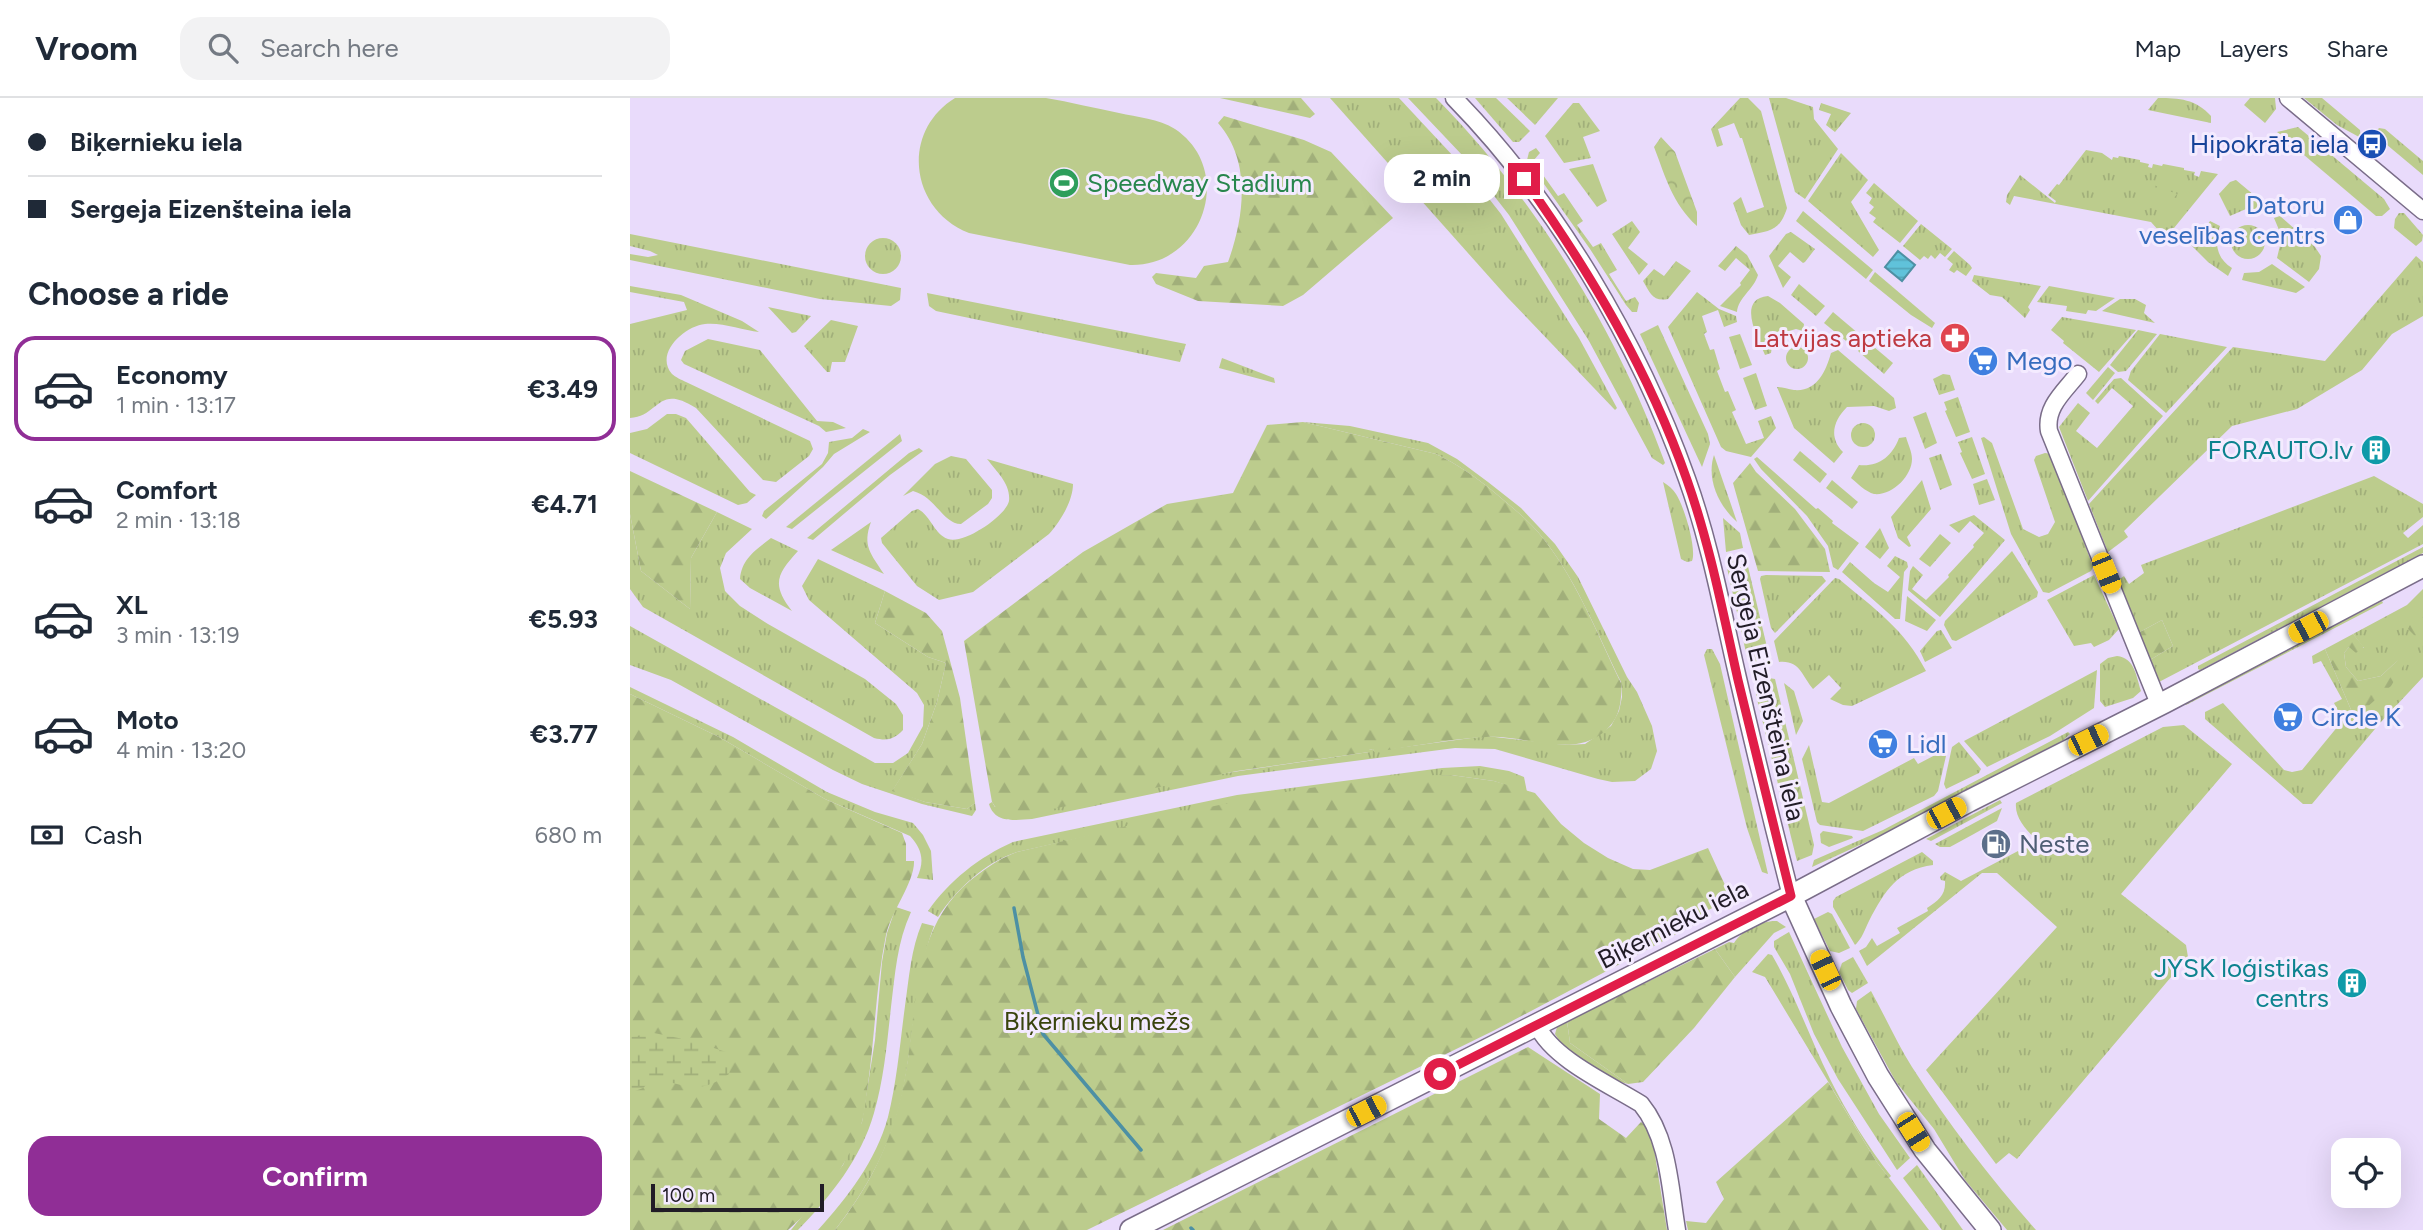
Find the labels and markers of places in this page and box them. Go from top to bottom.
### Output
bus stop icon: Hipokrāta iela [2355,127,2389,161]
place label: Hipokrāta iela [2190,128,2349,160]
sports icon: Speedway Stadium [1047,166,1081,200]
place label: Speedway Stadium [1087,167,1312,199]
place label: Datoru veselības centrs [2139,189,2325,251]
shop icon: Datoru veselības centrs [2331,203,2365,237]
pharmacy icon: Latvijas aptieka [1938,321,1972,355]
place label: Latvijas aptieka [1753,322,1932,354]
supermarket icon: Mego [1966,344,2000,378]
place label: Mego [2006,345,2073,377]
building icon: FORAUTO.lv [2359,433,2393,467]
place label: FORAUTO.lv [2207,434,2353,466]
supermarket icon: Circle K [2271,700,2305,734]
place label: Circle K [2311,701,2401,733]
supermarket icon: Lidl [1866,727,1900,761]
place label: Lidl [1906,728,1947,760]
fuel station icon: Neste [1979,827,2013,861]
place label: Neste [2019,828,2089,860]
place label: JYSK loģistikas centrs [2154,952,2329,1014]
building icon: JYSK loģistikas centrs [2335,966,2369,1000]

